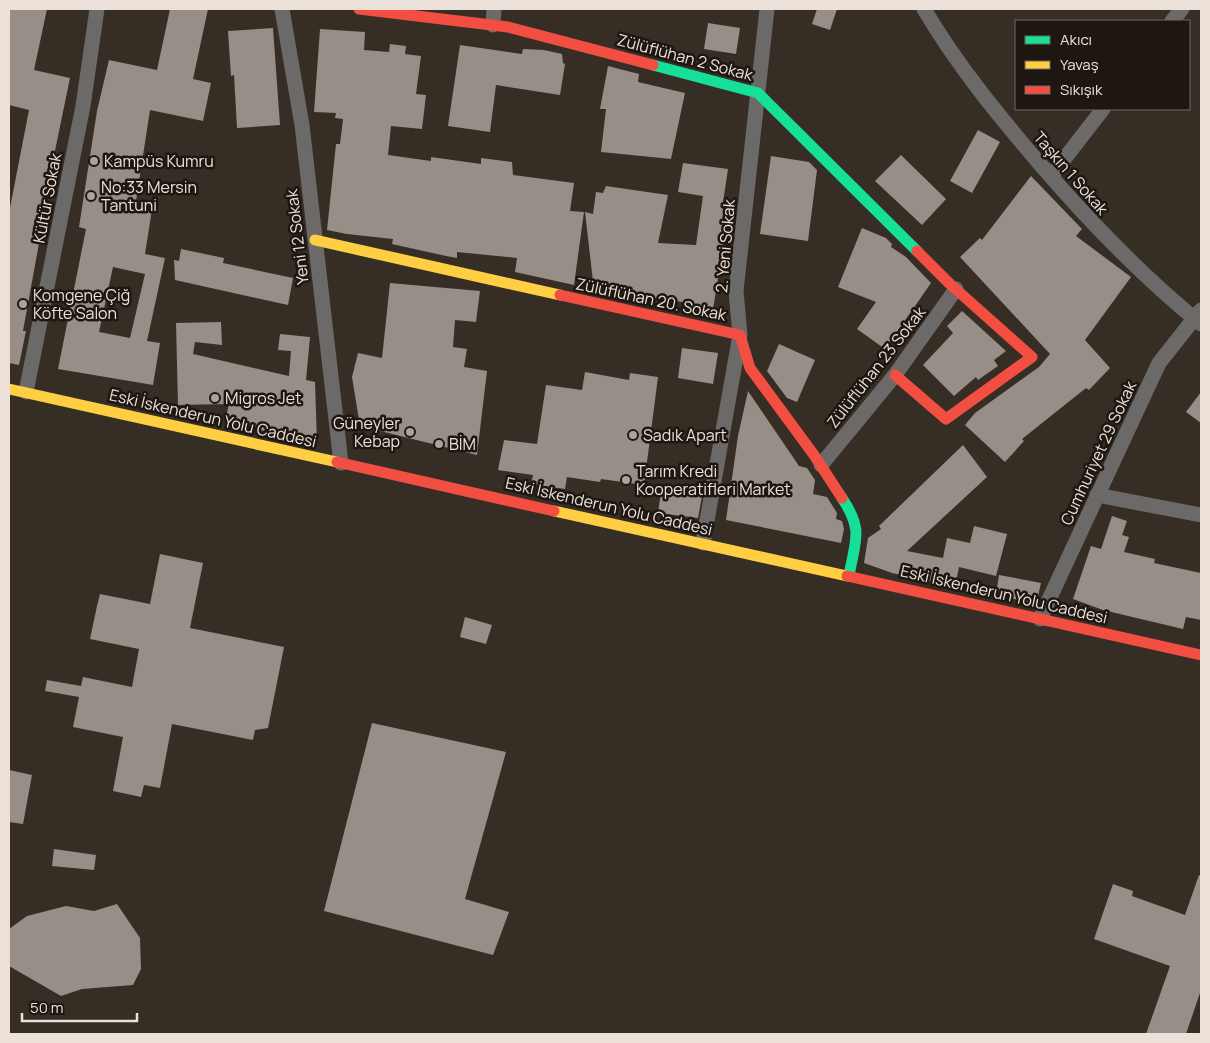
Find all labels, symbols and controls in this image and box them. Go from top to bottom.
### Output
legend [1015,20,1190,110]
street label: Zülüflühan 2 Sokak [615,28,756,86]
text: Akıcı [1060,29,1092,50]
text: Yavaş [1060,54,1099,75]
text: Sıkışık [1060,79,1103,100]
street label: Taşkın 1 Sokak [1029,127,1114,220]
street label: Kültür Sokak [28,150,67,245]
place label: Kampüs Kumru [104,150,214,172]
marker: Kampüs Kumru [88,155,100,167]
place label: No:33 Mersin Tantuni [101,176,197,216]
street label: Yeni 12 Sokak [280,187,314,286]
marker: No:33 Mersin Tantuni [85,190,97,202]
street label: 2. Yeni Sokak [710,197,740,294]
street label: Zülüflühan 20. Sokak [574,272,729,326]
place label: Komgene Çiğ Köfte Salon [33,284,130,324]
marker: Komgene Çiğ Köfte Salon [17,298,29,310]
street label: Zülüflühan 23 Sokak [822,301,931,432]
street label: Cumhuriyet 29 Sokak [1055,376,1141,529]
street label: Eski İskenderun Yolu Caddesi [107,383,319,453]
place label: Migros Jet [225,387,301,409]
marker: Migros Jet [209,392,221,404]
place label: Güneyler Kebap [333,412,400,452]
place label: Sadık Apart [643,424,727,446]
marker: Güneyler Kebap [404,426,416,438]
marker: Sadık Apart [627,429,639,441]
place label: BİM [449,433,476,455]
marker: BİM [433,438,445,450]
place label: Tarım Kredi Kooperatifleri Market [636,460,791,500]
street label: Eski İskenderun Yolu Caddesi [503,471,715,541]
marker: Tarım Kredi Kooperatifleri Market [620,474,632,486]
street label: Eski İskenderun Yolu Caddesi [898,559,1110,629]
scale bar [22,990,138,1022]
text: 50 m [30,997,64,1018]

